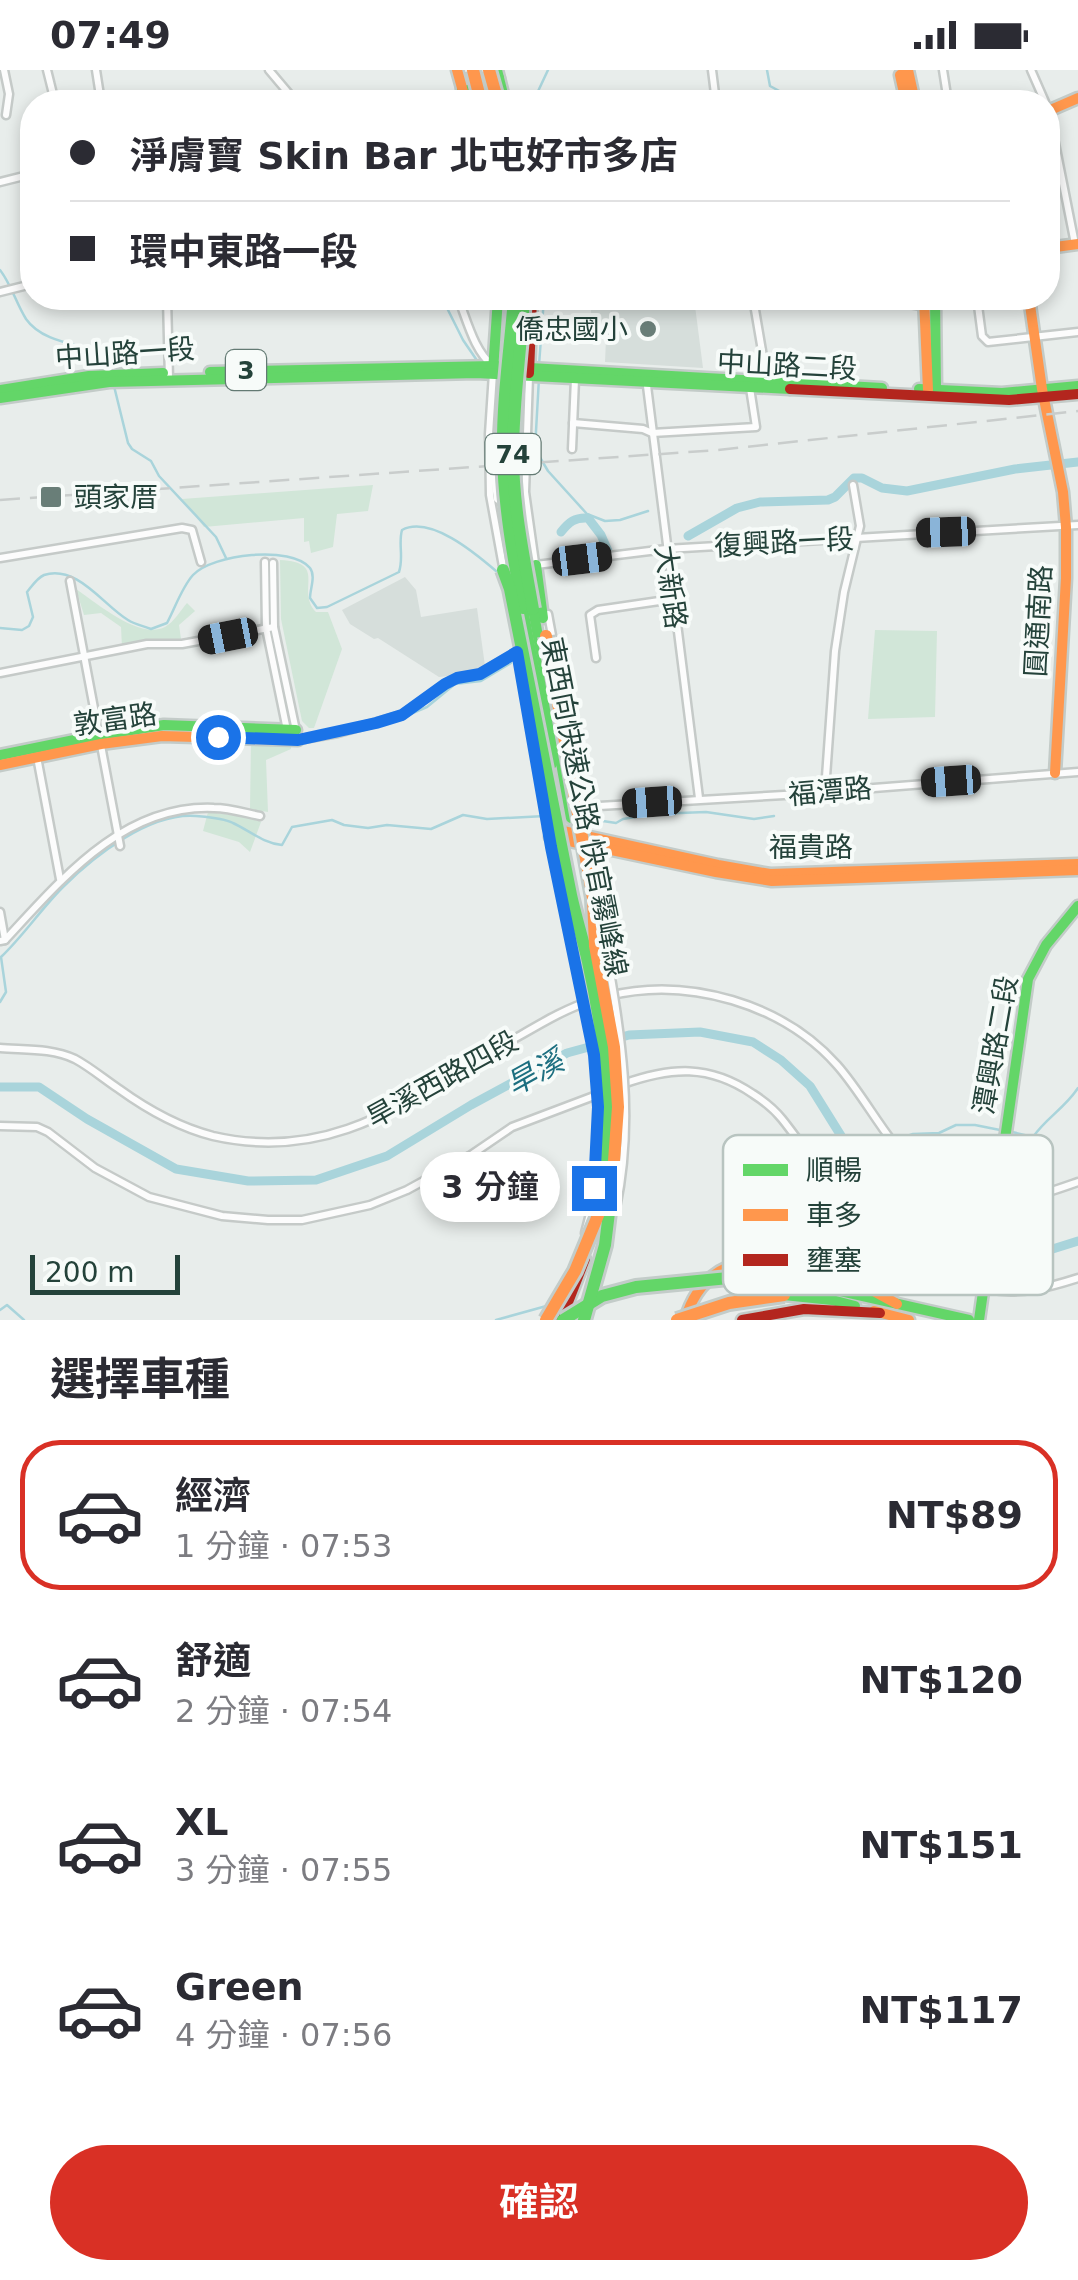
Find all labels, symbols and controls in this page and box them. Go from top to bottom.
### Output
text: 07:49 [50,13,171,57]
text: 淨膚寶 Skin Bar 北屯好市多店 [130,134,678,178]
text: 環中東路一段 [130,230,358,274]
place label: 僑忠國小 [516,313,628,346]
marker: 僑忠國小 [637,318,659,340]
street label: 中山路一段 [54,332,196,375]
street label: 中山路二段 [716,345,858,386]
road number: 3 [226,350,266,390]
road number: 74 [486,434,540,474]
place label: 頭家厝 [74,481,158,514]
marker: 頭家厝 [38,484,64,510]
car [915,516,977,548]
street label: 復興路一段 [713,522,855,563]
car [550,540,614,578]
street label: 大新路 [648,543,693,631]
street label: 圓通南路 [1019,564,1058,678]
car [196,616,260,656]
street label: 東西向快速公路 快官霧峰線 [535,635,634,980]
street label: 敦富路 [71,697,159,742]
route start [196,715,241,760]
car [920,764,982,798]
street label: 福潭路 [787,771,873,812]
car [621,785,683,819]
street label: 福貴路 [769,831,853,864]
street label: 潭興路二段 [967,973,1024,1117]
street label: 旱溪西路四段 [361,1024,524,1135]
water label: 旱溪 [500,1041,573,1102]
legend [723,1135,1053,1295]
callout: 3 分鐘 [419,1153,559,1223]
text: 順暢 [806,1154,862,1187]
route end [572,1166,617,1211]
text: 3 分鐘 [441,1168,539,1206]
text: 車多 [806,1199,862,1232]
text: 壅塞 [806,1244,862,1277]
scale bar [30,1250,180,1294]
text: 200 m [45,1256,135,1289]
text: 選擇車種 [50,1353,230,1406]
icon: car [55,1470,145,1560]
text: 經濟 [175,1474,251,1518]
text: NT$89 [886,1493,1023,1537]
text: 1 分鐘 · 07:53 [175,1527,392,1565]
icon: car [55,1635,145,1725]
text: 舒適 [175,1639,251,1683]
text: NT$120 [860,1658,1023,1702]
text: 2 分鐘 · 07:54 [175,1692,392,1730]
icon: car [55,1800,145,1890]
text: XL [175,1800,229,1844]
text: NT$151 [860,1823,1023,1867]
text: 3 分鐘 · 07:55 [175,1851,392,1889]
icon: car [55,1965,145,2055]
text: Green [175,1965,304,2009]
text: NT$117 [860,1988,1023,2032]
text: 4 分鐘 · 07:56 [175,2016,392,2054]
button: 確認 [50,2145,1028,2260]

